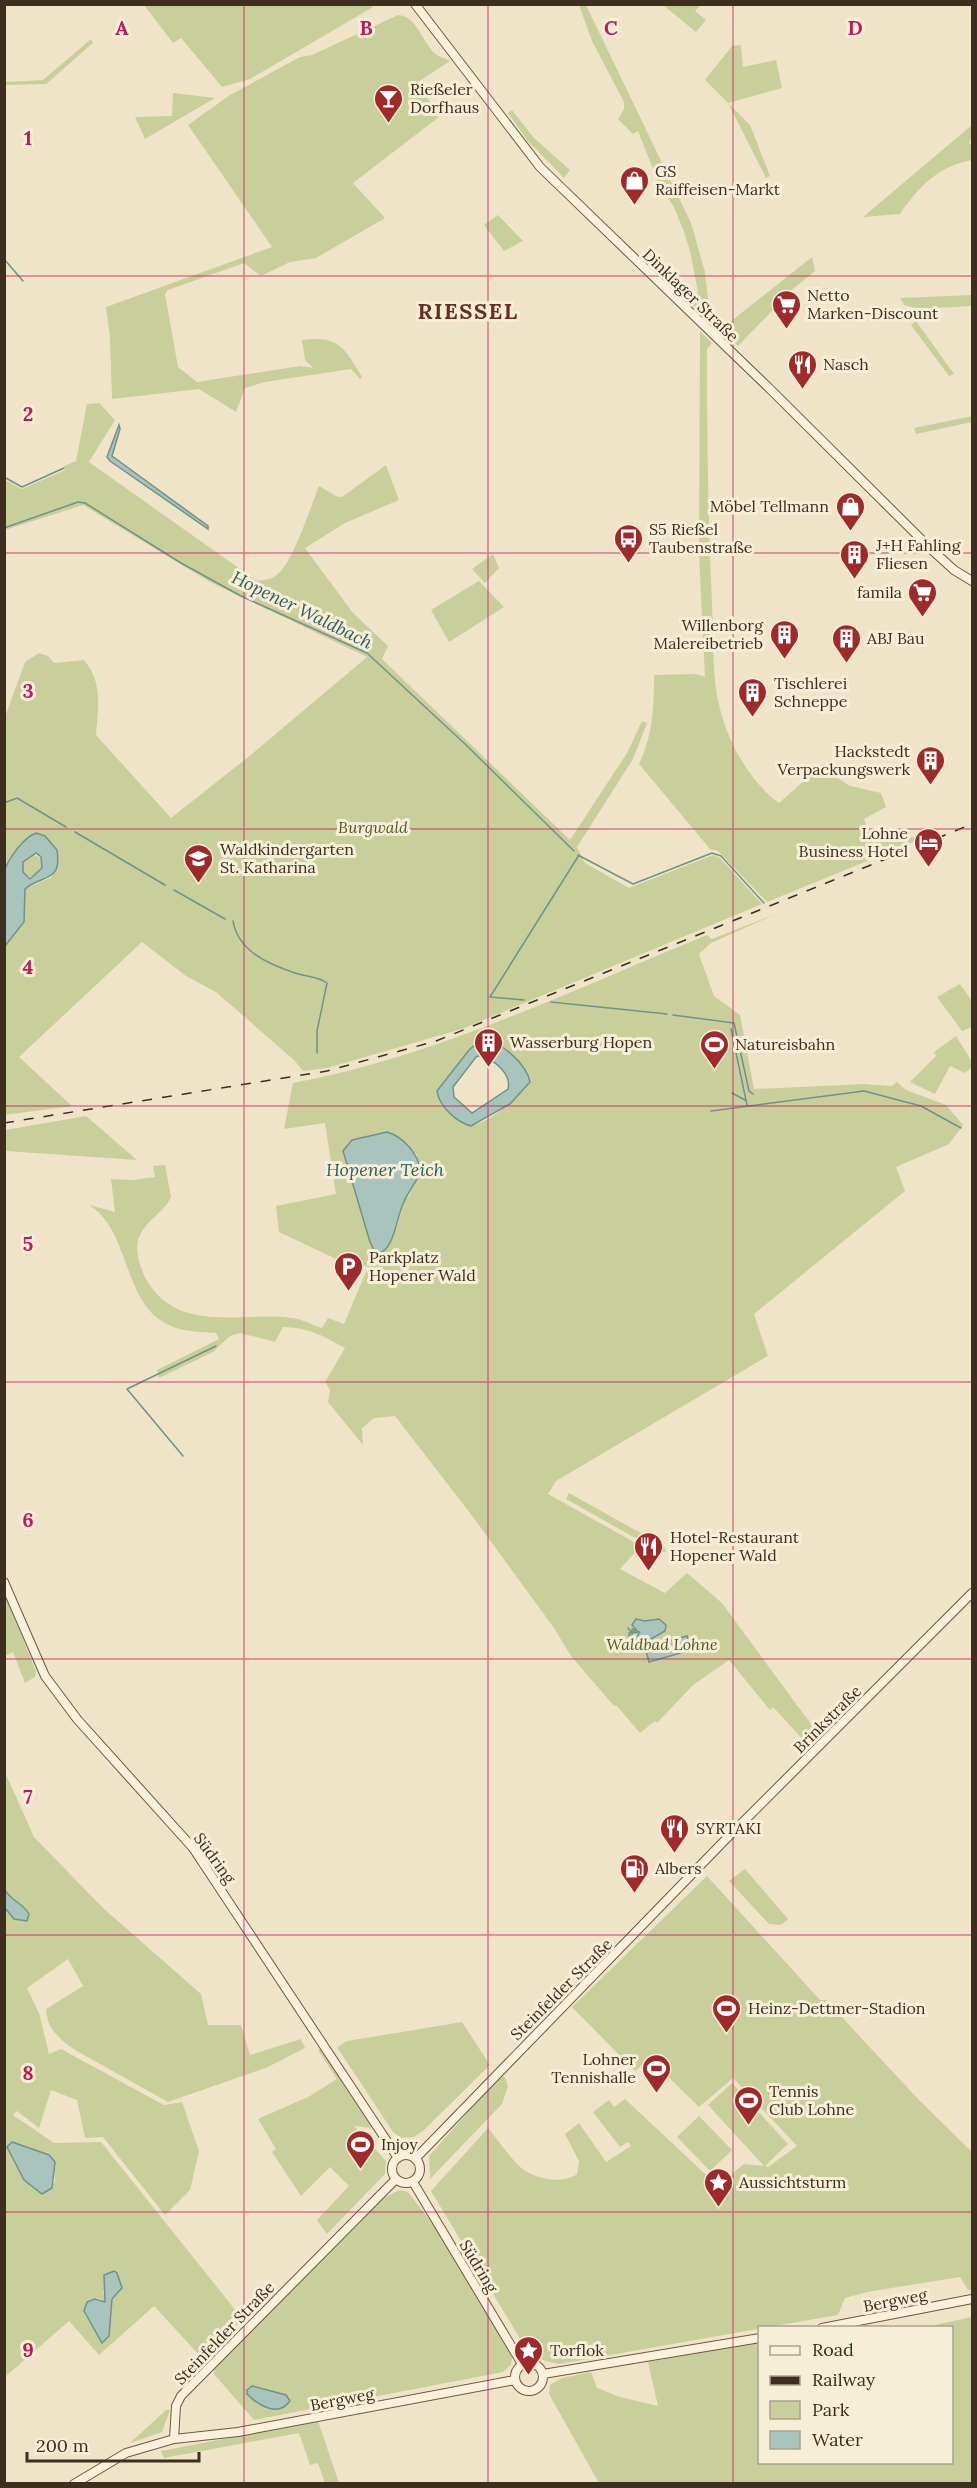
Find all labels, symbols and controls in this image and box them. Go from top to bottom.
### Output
text: A [115,15,129,40]
text: B [359,15,373,40]
text: C [604,15,618,40]
text: D [847,15,863,40]
place label: Rießeler Dorfhaus [410,79,479,117]
bar icon: Rießeler Dorfhaus [373,82,405,124]
text: 1 [24,125,32,150]
place label: GS Raiffeisen-Markt [655,161,781,199]
shop icon: GS Raiffeisen-Markt [618,164,650,206]
street label: Dinklager Straße [639,244,743,346]
place label: Netto Marken-Discount [807,285,939,323]
supermarket icon: Netto Marken-Discount [770,288,802,330]
district label: RIESSEL [417,297,519,325]
restaurant icon: Nasch [786,348,818,390]
place label: Nasch [823,354,869,374]
text: 2 [23,401,33,426]
shop icon: Möbel Tellmann [834,490,866,532]
place label: Möbel Tellmann [710,496,829,516]
place label: S5 Rießel Taubenstraße [649,519,753,557]
bus stop icon: S5 Rießel Taubenstraße [612,522,644,564]
place label: J+H Fahling Fliesen [875,535,962,573]
building icon: J+H Fahling Fliesen [839,538,871,580]
water label: Hopener Waldbach [228,565,377,654]
supermarket icon: famila [907,576,939,618]
place label: famila [857,582,902,602]
place label: Willenborg Malereibetrieb [654,615,764,653]
building icon: Willenborg Malereibetrieb [768,618,800,660]
building icon: ABJ Bau [830,622,862,664]
place label: ABJ Bau [866,628,925,648]
place label: Tischlerei Schneppe [774,673,848,711]
building icon: Tischlerei Schneppe [737,676,769,718]
text: 3 [22,678,34,703]
place label: Hackstedt Verpackungswerk [776,741,911,779]
building icon: Hackstedt Verpackungswerk [915,744,947,786]
park label: Burgwald [338,817,408,837]
place label: Lohne Business Hotel [799,823,908,861]
hotel icon: Lohne Business Hotel [913,826,945,868]
place label: Waldkindergarten St. Katharina [220,839,354,877]
school or university icon: Waldkindergarten St. Katharina [183,842,215,884]
text: 4 [23,954,34,979]
building icon: Wasserburg Hopen [473,1026,505,1068]
sports icon: Natureisbahn [698,1028,730,1070]
place label: Wasserburg Hopen [510,1032,652,1052]
place label: Natureisbahn [735,1034,836,1054]
water label: Hopener Teich [326,1158,445,1181]
text: 5 [23,1231,34,1256]
place label: Parkplatz Hopener Wald [369,1247,476,1285]
parking icon: Parkplatz Hopener Wald [332,1250,364,1292]
text: 6 [22,1507,34,1532]
place label: Hotel-Restaurant Hopener Wald [670,1527,800,1565]
restaurant icon: Hotel-Restaurant Hopener Wald [633,1530,665,1572]
park label: Waldbad Lohne [606,1634,718,1654]
street label: Brinkstraße [789,1681,865,1757]
text: 7 [23,1784,33,1809]
restaurant icon: SYRTAKI [659,1812,691,1854]
place label: SYRTAKI [696,1818,761,1838]
street label: Südring [190,1829,241,1888]
fuel station icon: Albers [618,1852,650,1894]
place label: Albers [654,1858,702,1878]
street label: Steinfelder Straße [506,1934,616,2044]
sports icon: Heinz-Dettmer-Stadion [711,1992,743,2034]
place label: Heinz-Dettmer-Stadion [748,1998,926,2018]
place label: Lohner Tennishalle [551,2049,636,2087]
sports icon: Lohner Tennishalle [641,2052,673,2094]
text: 8 [22,2060,34,2085]
place label: Tennis Club Lohne [769,2081,855,2119]
sports icon: Tennis Club Lohne [732,2084,764,2126]
sports icon: Injoy [344,2128,376,2170]
place label: Injoy [381,2134,418,2154]
place icon: Aussichtsturm [702,2166,734,2208]
place label: Aussichtsturm [738,2172,846,2192]
street label: Südring [455,2236,503,2297]
street label: Steinfelder Straße [170,2277,279,2389]
street label: Bergweg [861,2284,930,2316]
legend [758,2326,953,2464]
place icon: Torflok [513,2334,545,2376]
text: 9 [22,2337,34,2362]
text: Road [812,2338,854,2361]
place label: Torflok [550,2340,604,2360]
text: Railway [812,2368,876,2391]
street label: Bergweg [308,2383,377,2415]
text: Park [812,2398,850,2421]
scale bar [27,2425,200,2463]
text: Water [812,2428,863,2451]
text: 200 m [36,2434,89,2457]

